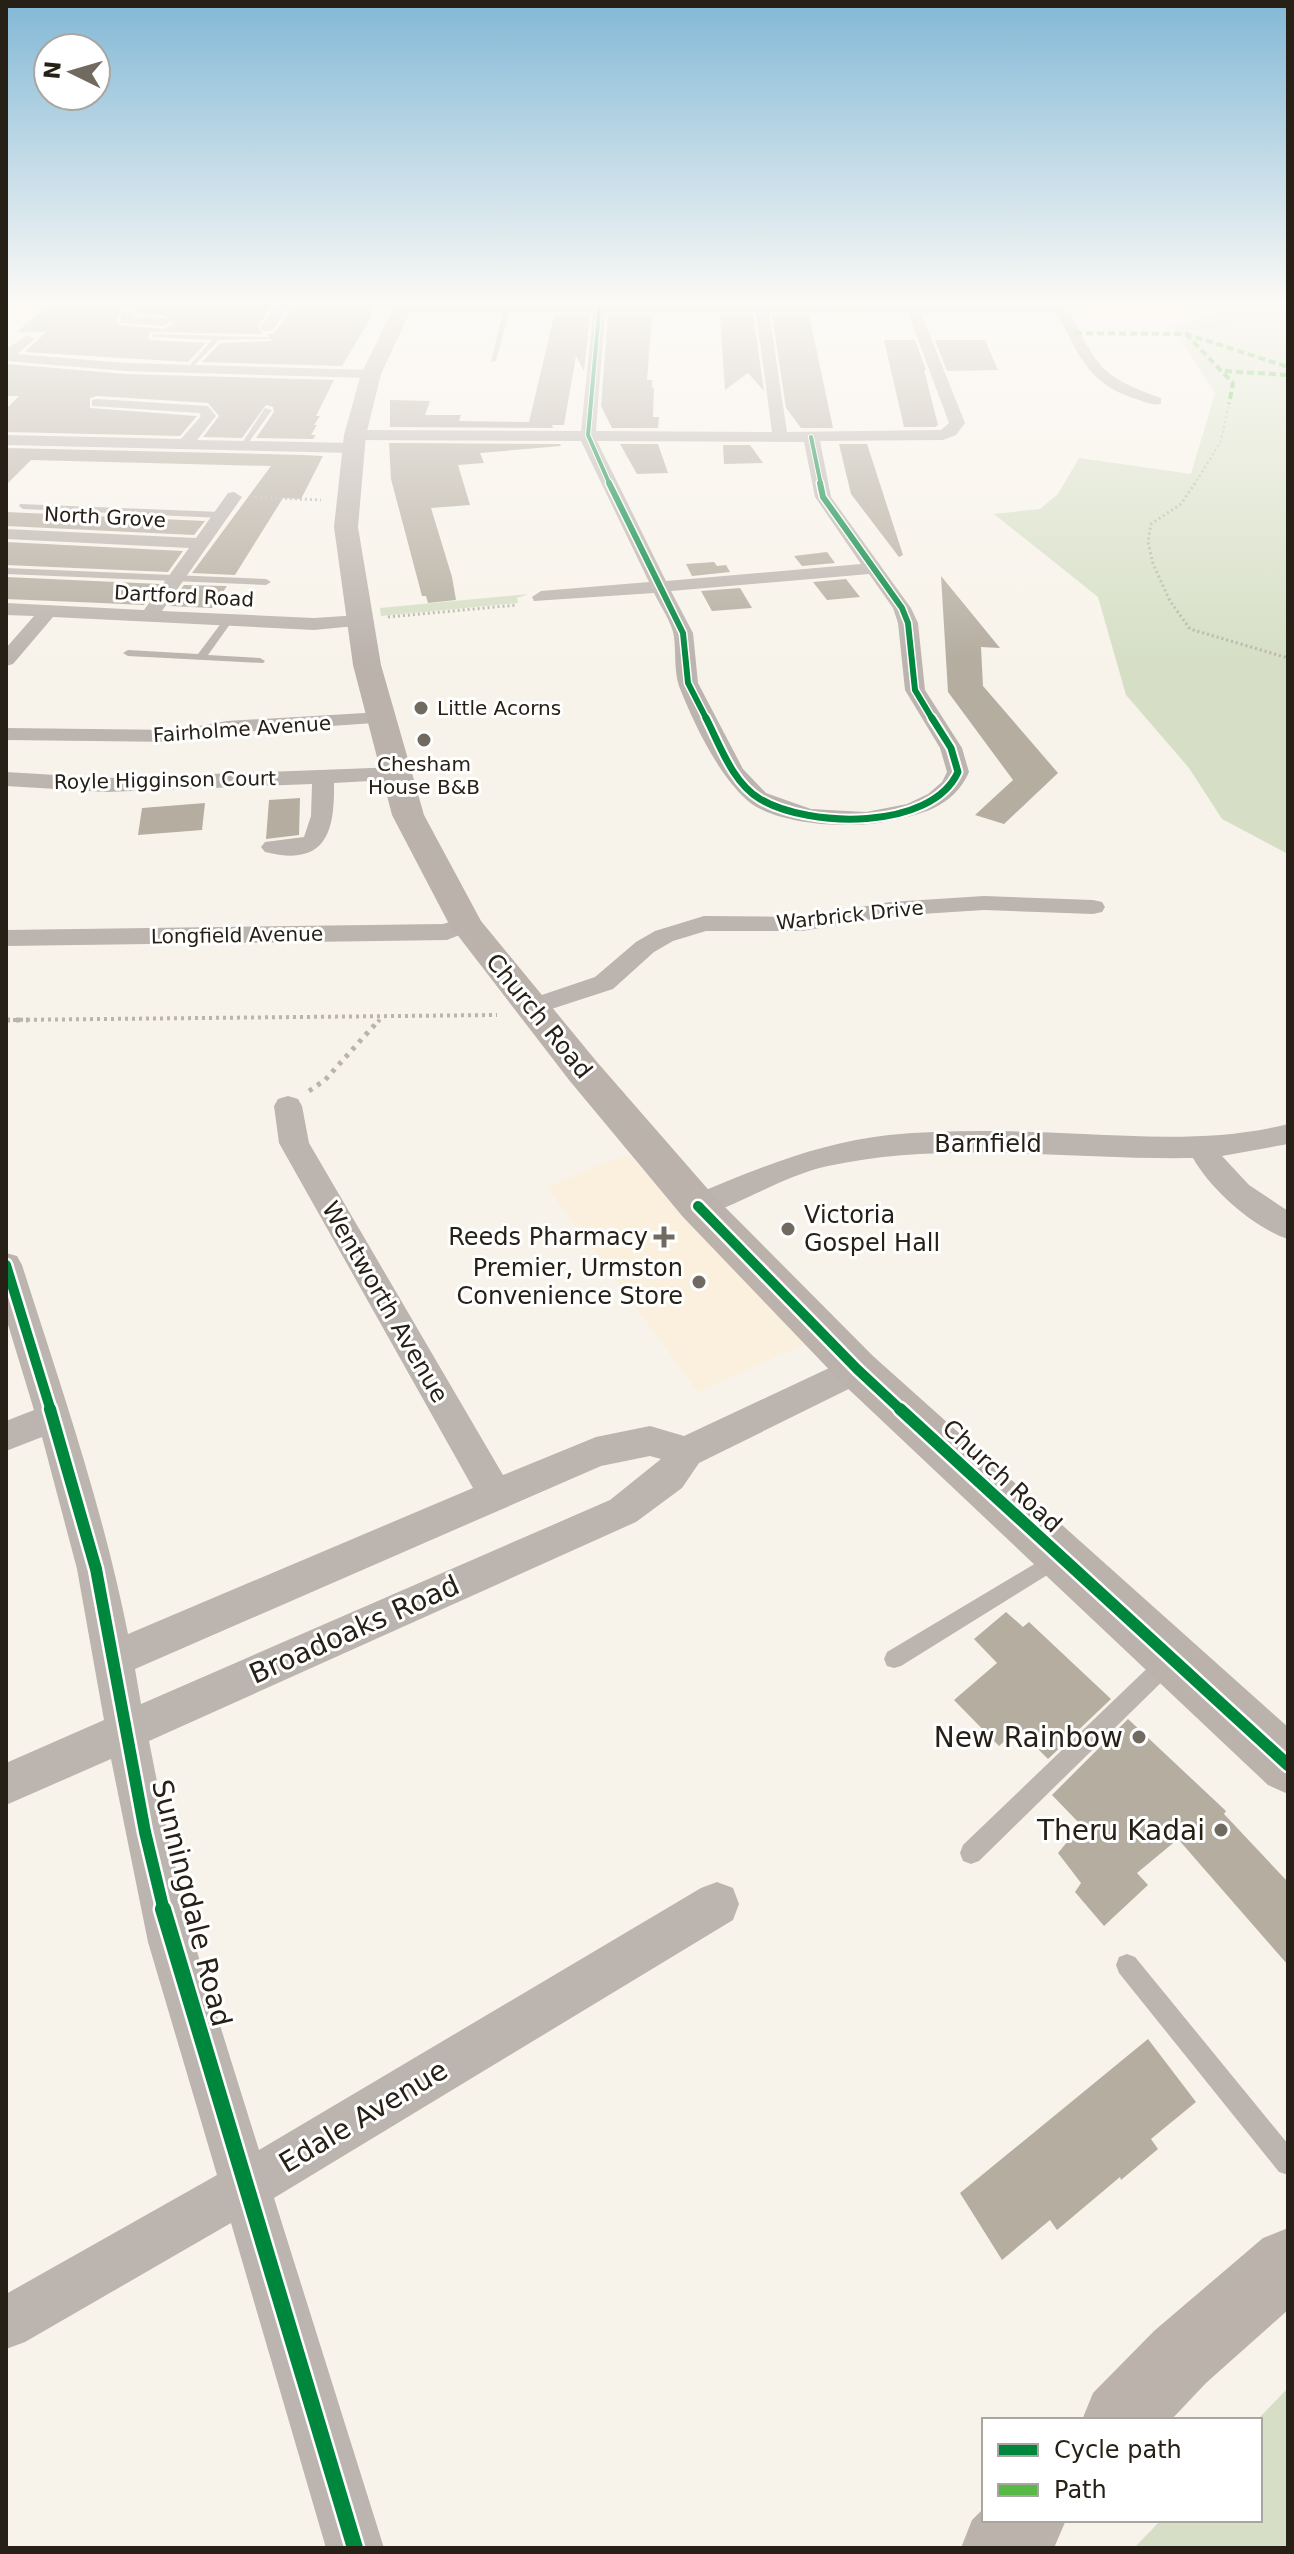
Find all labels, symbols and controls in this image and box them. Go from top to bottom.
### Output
north arrow [32,32,112,112]
text: N [39,60,66,81]
street label: North Grove [43,502,167,532]
street label: Dartford Road [113,580,255,612]
place label: Little Acorns [437,696,561,720]
marker: Little Acorns [412,699,430,717]
street label: Fairholme Avenue [152,711,332,747]
marker: Chesham House B&B [415,731,433,749]
place label: Chesham House B&B [368,752,480,799]
street label: Royle Higginson Court [54,766,276,794]
street label: Warbrick Drive [775,895,925,935]
street label: Longfield Avenue [151,921,323,949]
street label: Church Road [480,948,598,1084]
street label: Barnfield [934,1130,1042,1158]
street label: Wentworth Avenue [316,1197,454,1407]
place label: Victoria Gospel Hall [804,1201,940,1257]
marker: Victoria Gospel Hall [779,1220,797,1238]
place label: Reeds Pharmacy [448,1223,648,1251]
marker: Reeds Pharmacy [655,1228,673,1246]
place label: Premier, Urmston Convenience Store [457,1254,683,1310]
marker: Premier, Urmston Convenience Store [690,1273,708,1291]
street label: Church Road [937,1414,1067,1538]
street label: Broadoaks Road [244,1568,464,1691]
place label: New Rainbow [934,1721,1123,1754]
marker: New Rainbow [1130,1728,1148,1746]
street label: Sunningdale Road [145,1776,238,2030]
place label: Theru Kadai [1036,1814,1205,1847]
marker: Theru Kadai [1212,1821,1230,1839]
street label: Edale Avenue [273,2053,453,2180]
legend [982,2418,1262,2522]
text: Cycle path [1054,2436,1182,2464]
text: Path [1054,2476,1107,2504]

